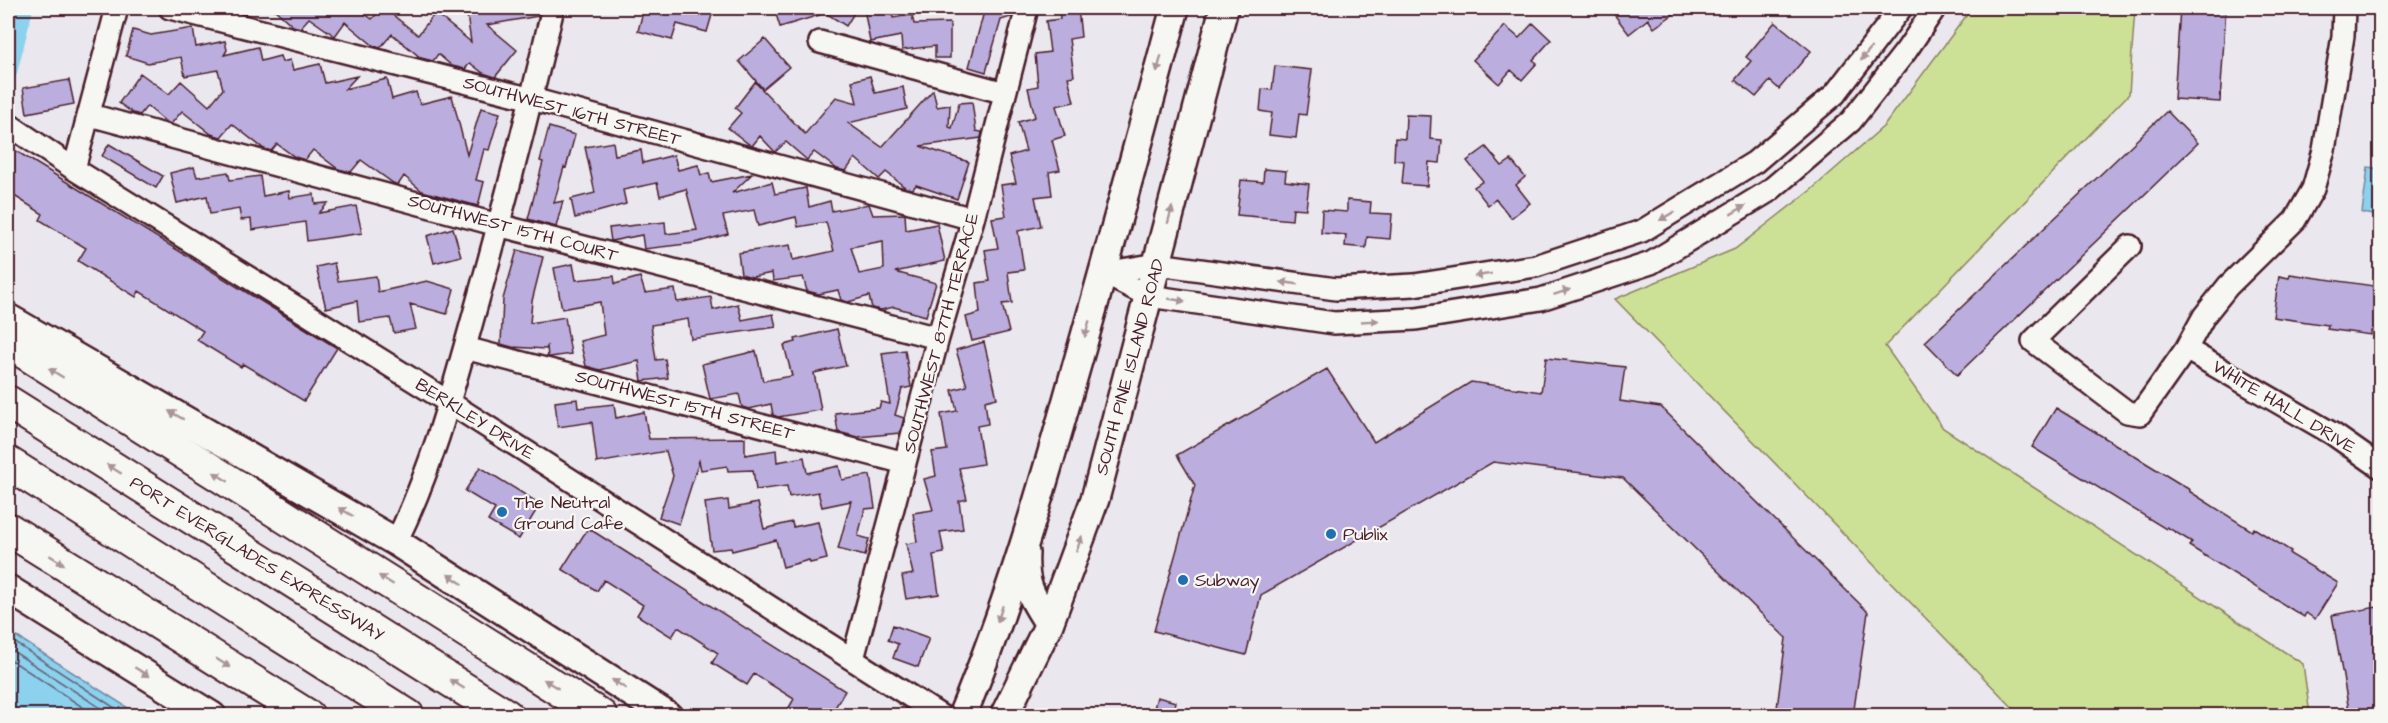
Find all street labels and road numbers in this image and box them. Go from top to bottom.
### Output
street label: SOUTHWEST 16TH STREET [460,70,684,152]
street label: SOUTHWEST 15TH COURT [405,188,622,268]
street label: SOUTHWEST 87TH TERRACE [897,210,985,456]
street label: SOUTH PINE ISLAND ROAD [1089,256,1171,478]
street label: WHITE HALL DRIVE [2208,354,2361,460]
street label: SOUTHWEST 15TH STREET [573,364,798,447]
street label: BERKLEY DRIVE [411,372,540,466]
street label: PORT EVERGLADES EXPRESSWAY [125,470,389,648]

